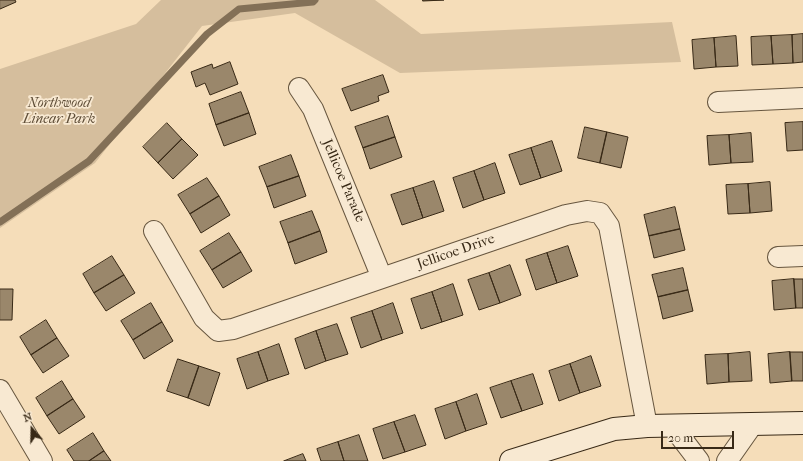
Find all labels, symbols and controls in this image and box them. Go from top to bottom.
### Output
park label: Northwood Linear Park [23,96,95,128]
street label: Jellicoe Parade [318,137,368,225]
street label: Jellicoe Drive [415,231,497,273]
north arrow [12,409,52,449]
text: N [22,410,34,425]
scale bar [663,423,736,449]
text: 20 m [668,431,693,445]

